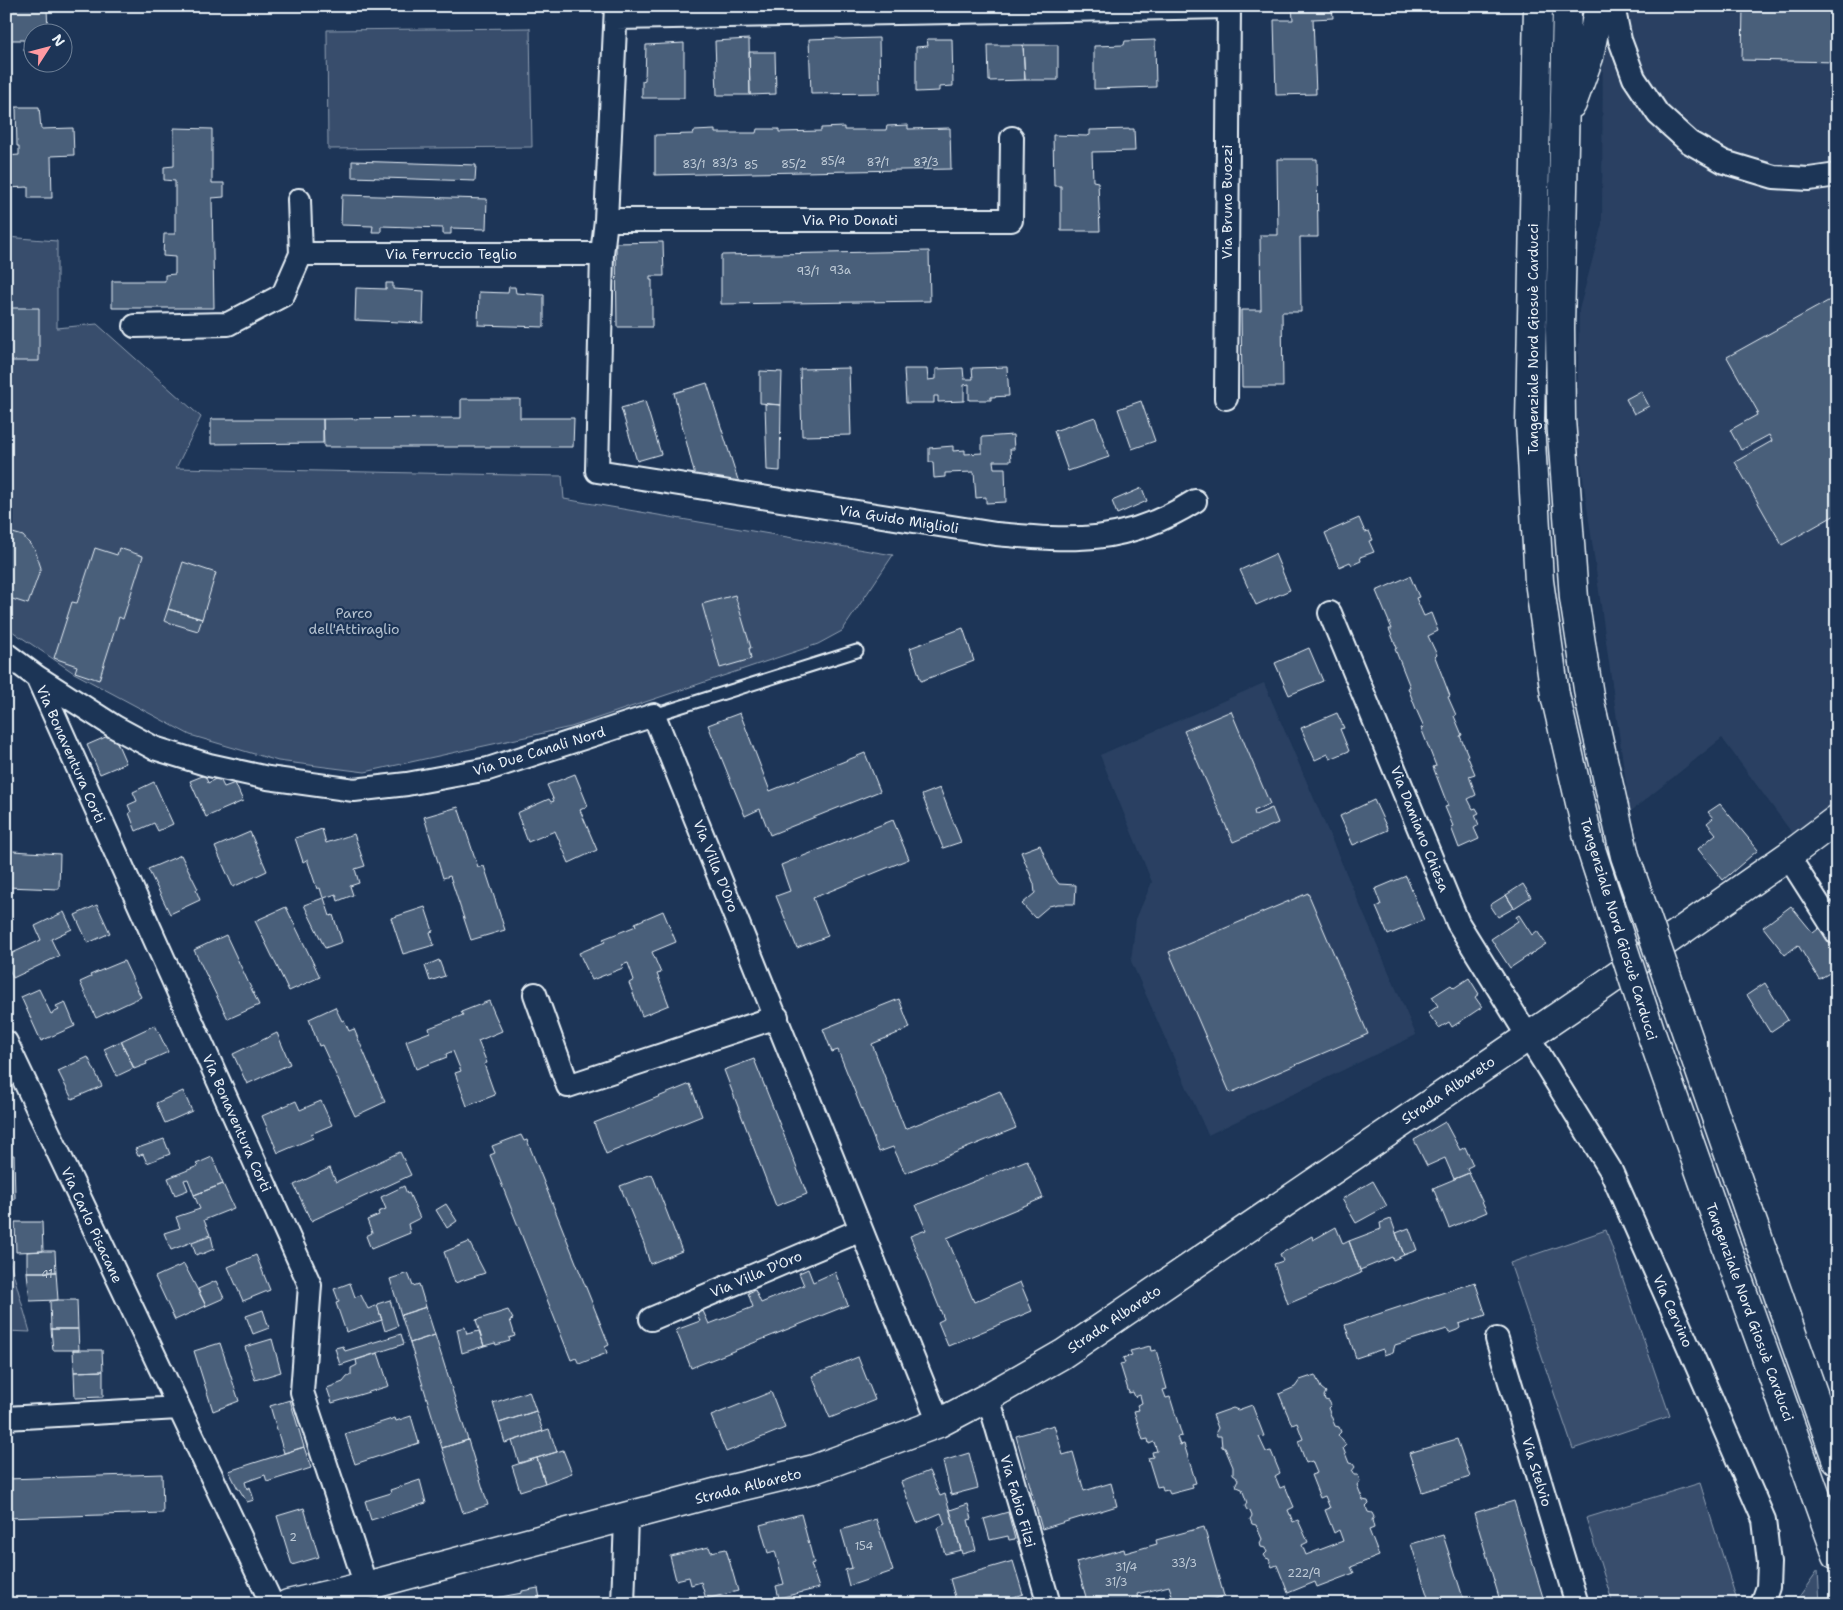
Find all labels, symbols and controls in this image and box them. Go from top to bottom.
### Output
north arrow [22,22,72,72]
text: N [48,31,69,50]
street label: Via Bruno Buozzi [1218,144,1236,260]
house number: 85/4 [820,154,846,169]
house number: 87/1 [867,155,889,170]
house number: 87/3 [913,155,939,170]
house number: 83/3 [712,156,738,171]
house number: 83/1 [682,157,706,172]
house number: 85/2 [781,157,807,172]
house number: 85 [744,158,758,173]
street label: Via Pio Donati [802,211,898,229]
street label: Tangenziale Nord Giosuè Carducci [1524,223,1542,455]
street label: Via Ferruccio Teglio [385,245,517,263]
house number: 93a [829,263,851,278]
house number: 93/1 [796,264,820,279]
street label: Via Guido Miglioli [838,501,960,537]
park label: Parco dell'Attiraglio [308,604,400,638]
street label: Via Bonaventura Corti [32,682,110,826]
street label: Via Due Canali Nord [471,722,608,780]
street label: Via Damiano Chiesa [1386,763,1454,895]
street label: Tangenziale Nord Giosuè Carducci [1577,816,1661,1042]
street label: Via Villa D'Oro [689,817,743,915]
street label: Via Bonaventura Corti [198,1051,276,1195]
street label: Strada Albareto [1398,1052,1498,1128]
street label: Via Carlo Pisacane [57,1164,127,1286]
street label: Tangenziale Nord Giosuè Carducci [1702,1200,1798,1424]
street label: Via Villa D'Oro [707,1247,805,1301]
house number: 41 [41,1267,53,1282]
street label: Via Cervino [1649,1272,1697,1350]
street label: Strada Albareto [1064,1281,1164,1357]
street label: Via Stelvio [1518,1435,1556,1509]
street label: Via Fabio Filzi [996,1453,1040,1549]
street label: Strada Albareto [693,1464,803,1508]
house number: 2 [289,1530,297,1545]
house number: 154 [855,1539,874,1554]
house number: 33/3 [1171,1556,1197,1571]
house number: 31/4 [1115,1560,1138,1575]
house number: 222/9 [1287,1566,1321,1581]
house number: 31/3 [1105,1575,1127,1590]

